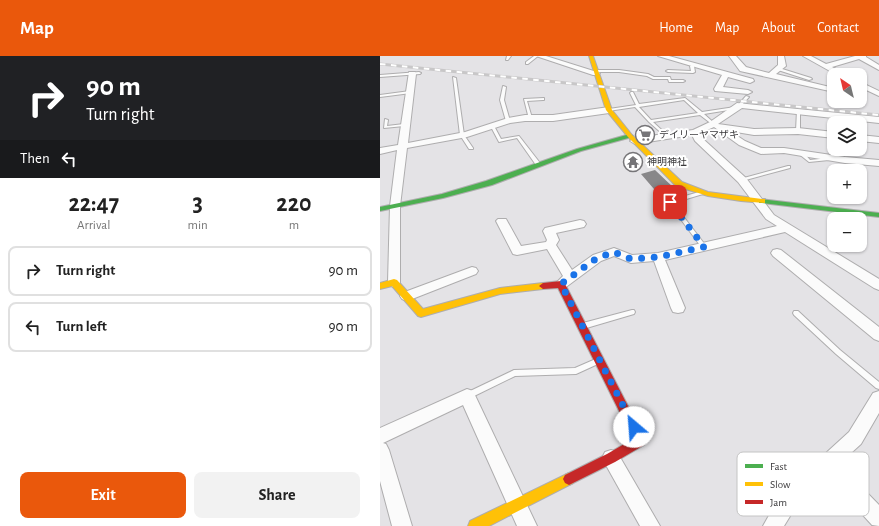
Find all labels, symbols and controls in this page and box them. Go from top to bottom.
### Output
text: Map [20,19,54,38]
text: Home [659,21,693,35]
text: Map [715,21,739,35]
text: About [761,21,795,35]
text: Contact [817,21,859,35]
north arrow [827,68,867,108]
map controls [827,68,867,252]
icon: right [20,72,72,124]
text: 90 m [86,73,141,101]
text: Turn right [86,106,155,124]
button: layers [827,116,867,156]
supermarket icon: デイリーヤマザキ [634,124,656,146]
place label: デイリーヤマザキ [659,129,739,140]
icon: left [58,148,80,170]
text: Then [20,151,50,166]
temple icon: 神明神社 [622,151,644,173]
place label: 神明神社 [647,157,687,167]
button: + [827,164,867,204]
pin [653,185,687,219]
icon: arrive [659,191,681,213]
text: 22:47 [69,192,119,216]
text: 3 [193,192,203,216]
text: 220 [276,192,311,216]
button: − [827,212,867,252]
text: Arrival [77,219,111,232]
text: min [188,219,208,232]
text: m [289,219,299,232]
icon: right [22,260,44,282]
text: Turn right [56,263,115,278]
text: 90 m [329,263,358,278]
icon: left [22,316,44,338]
text: Turn left [56,319,107,334]
text: 90 m [329,319,358,334]
position arrow [613,406,655,448]
legend [737,452,869,516]
text: Fast [770,461,788,472]
button: Exit [20,472,186,518]
button: Share [194,472,360,518]
text: Slow [770,479,791,490]
text: Jam [770,497,787,508]

